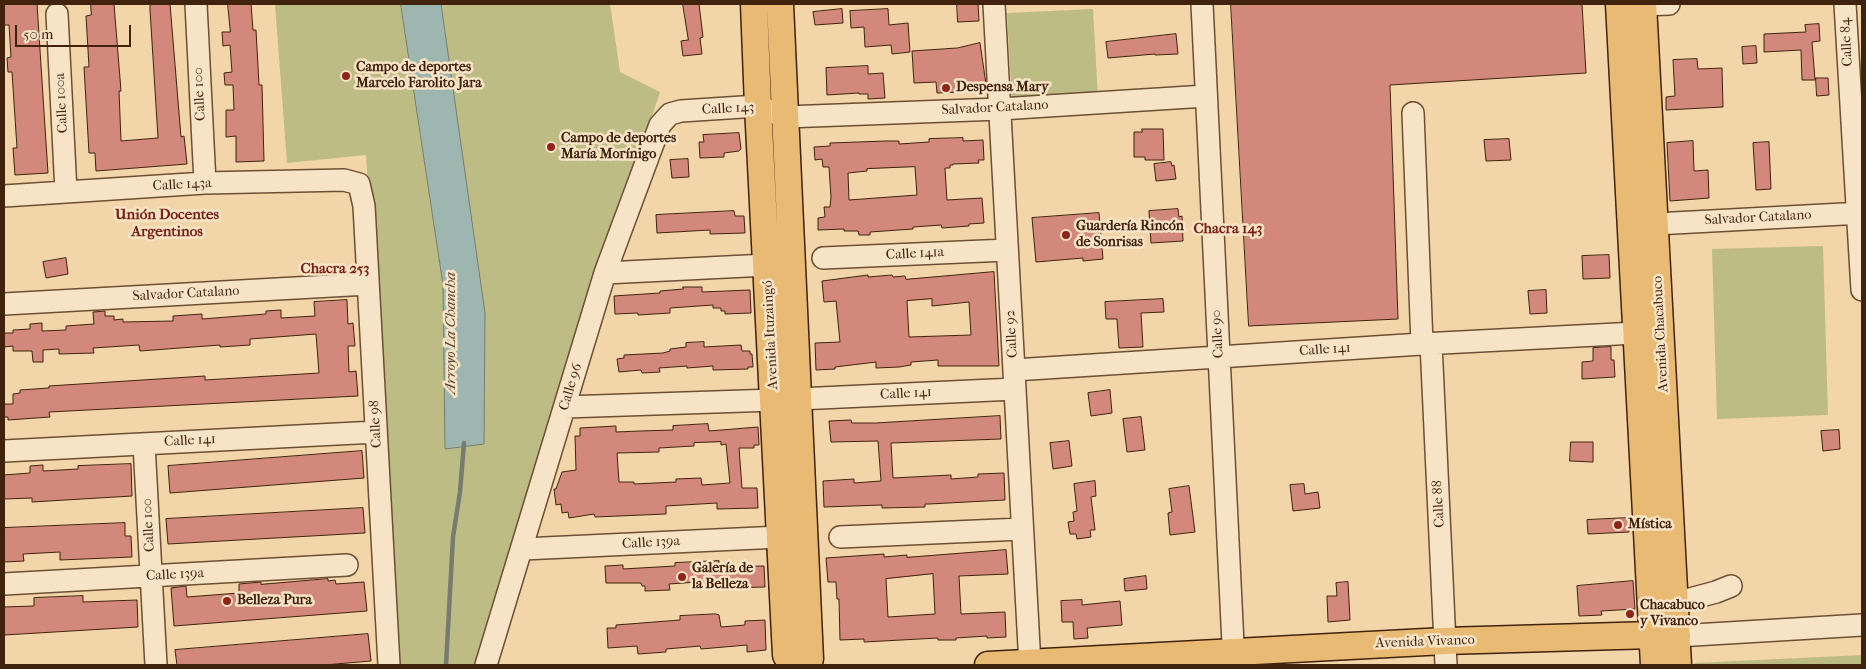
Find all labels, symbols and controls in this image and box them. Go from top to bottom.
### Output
scale bar [18,15,134,47]
street label: Calle 84 [1837,17,1857,67]
text: 50 m [23,25,53,43]
place label: Campo de deportes Marcelo Farolito Jara [356,60,482,92]
street label: Calle 100 [190,67,210,121]
marker: Campo de deportes Marcelo Farolito Jara [340,70,352,82]
street label: Calle 100a [52,72,72,134]
place label: Despensa Mary [956,80,1049,96]
marker: Despensa Mary [940,82,952,94]
street label: Salvador Catalano [941,97,1049,119]
street label: Calle 143 [701,99,755,119]
place label: Campo de deportes María Morínigo [561,131,676,164]
marker: Campo de deportes María Morínigo [545,141,557,153]
street label: Calle 143a [152,175,212,195]
district label: Unión Docentes Argentinos [115,206,219,241]
street label: Salvador Catalano [1704,207,1812,229]
place label: Guardería Rincón de Sonrisas [1076,219,1184,252]
district label: Chacra 143 [1194,220,1262,238]
marker: Guardería Rincón de Sonrisas [1060,229,1072,241]
street label: Calle 141a [885,244,945,264]
district label: Chacra 253 [301,260,369,278]
water label: Arroyo La Chancha [442,272,460,394]
street label: Avenida Chacabuco [1650,275,1672,393]
street label: Avenida Ituzaingó [760,280,782,390]
street label: Salvador Catalano [132,283,240,305]
street label: Calle 90 [1208,309,1228,359]
street label: Calle 92 [1002,310,1022,358]
street label: Calle 141 [1299,340,1351,360]
street label: Calle 96 [556,361,586,413]
street label: Calle 141 [880,384,932,404]
street label: Calle 98 [366,400,386,448]
street label: Calle 141 [164,431,216,451]
street label: Calle 88 [1429,480,1449,528]
street label: Calle 100 [139,498,159,552]
place label: Mística [1628,517,1672,533]
marker: Mística [1612,519,1624,531]
street label: Calle 139a [622,533,680,553]
place label: Galería de la Belleza [692,561,753,594]
street label: Calle 139a [146,565,204,585]
marker: Galería de la Belleza [676,571,688,583]
place label: Belleza Pura [237,593,312,609]
marker: Belleza Pura [221,595,233,607]
place label: Chacabuco y Vivanco [1640,598,1705,630]
marker: Chacabuco y Vivanco [1624,608,1636,620]
street label: Avenida Vivanco [1375,632,1475,652]

